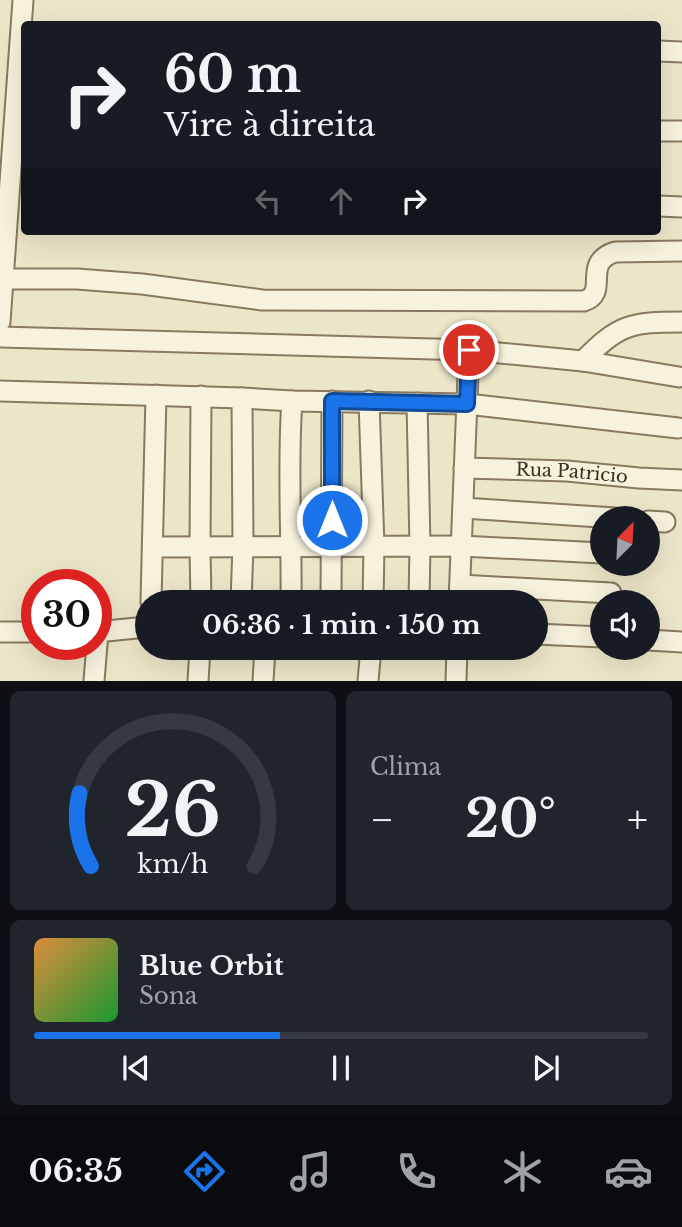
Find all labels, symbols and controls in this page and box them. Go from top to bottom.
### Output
text: 60 m [164,44,301,105]
icon: right [49,49,140,140]
text: Vire à direita [164,105,375,145]
icon: left [249,182,287,220]
icon: ahead [322,182,360,220]
icon: right [395,182,433,220]
pin [439,320,499,380]
icon: arrive [450,331,488,369]
street label: Rua Patricio [515,459,629,488]
position arrow [295,483,369,557]
north arrow [590,506,660,576]
map controls [590,506,660,660]
speed limit sign: 30 [21,569,112,660]
button: sound [590,590,660,660]
text: 06:36 · 1 min · 150 m [202,609,481,641]
text: Clima [370,753,441,781]
text: 26 [125,766,221,857]
text: 20° [465,787,556,851]
text: − [370,796,394,843]
text: + [627,796,648,843]
text: km/h [138,849,208,880]
text: Blue Orbit [139,950,284,982]
text: Sona [139,982,197,1010]
icon: previous [117,1049,155,1087]
icon: pause [322,1049,360,1087]
icon: next [527,1049,565,1087]
icon: directions [180,1147,229,1196]
icon: music [286,1147,335,1196]
icon: phone [392,1147,441,1196]
icon: climate [498,1147,547,1196]
icon: car [604,1147,653,1196]
text: 06:35 [29,1151,123,1191]

